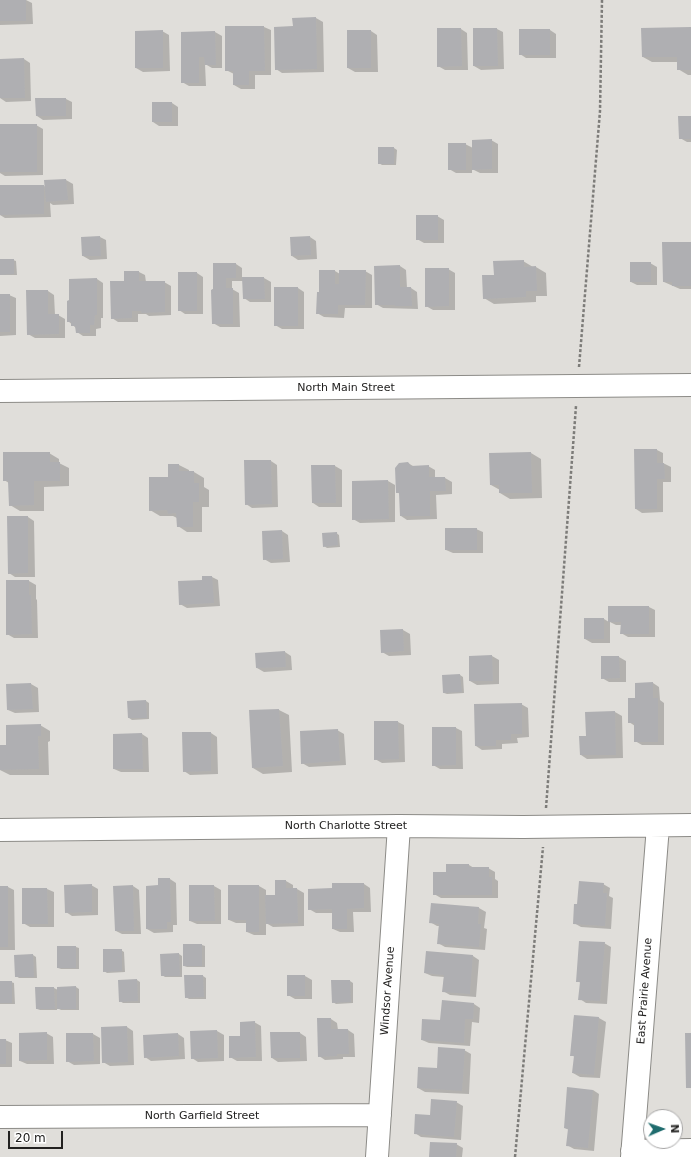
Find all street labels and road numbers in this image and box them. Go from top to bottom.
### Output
street label: North Main Street [297,381,395,395]
street label: North Charlotte Street [285,819,407,833]
street label: East Prairie Avenue [635,937,655,1045]
street label: Windsor Avenue [378,946,398,1036]
street label: North Garfield Street [145,1109,259,1123]

